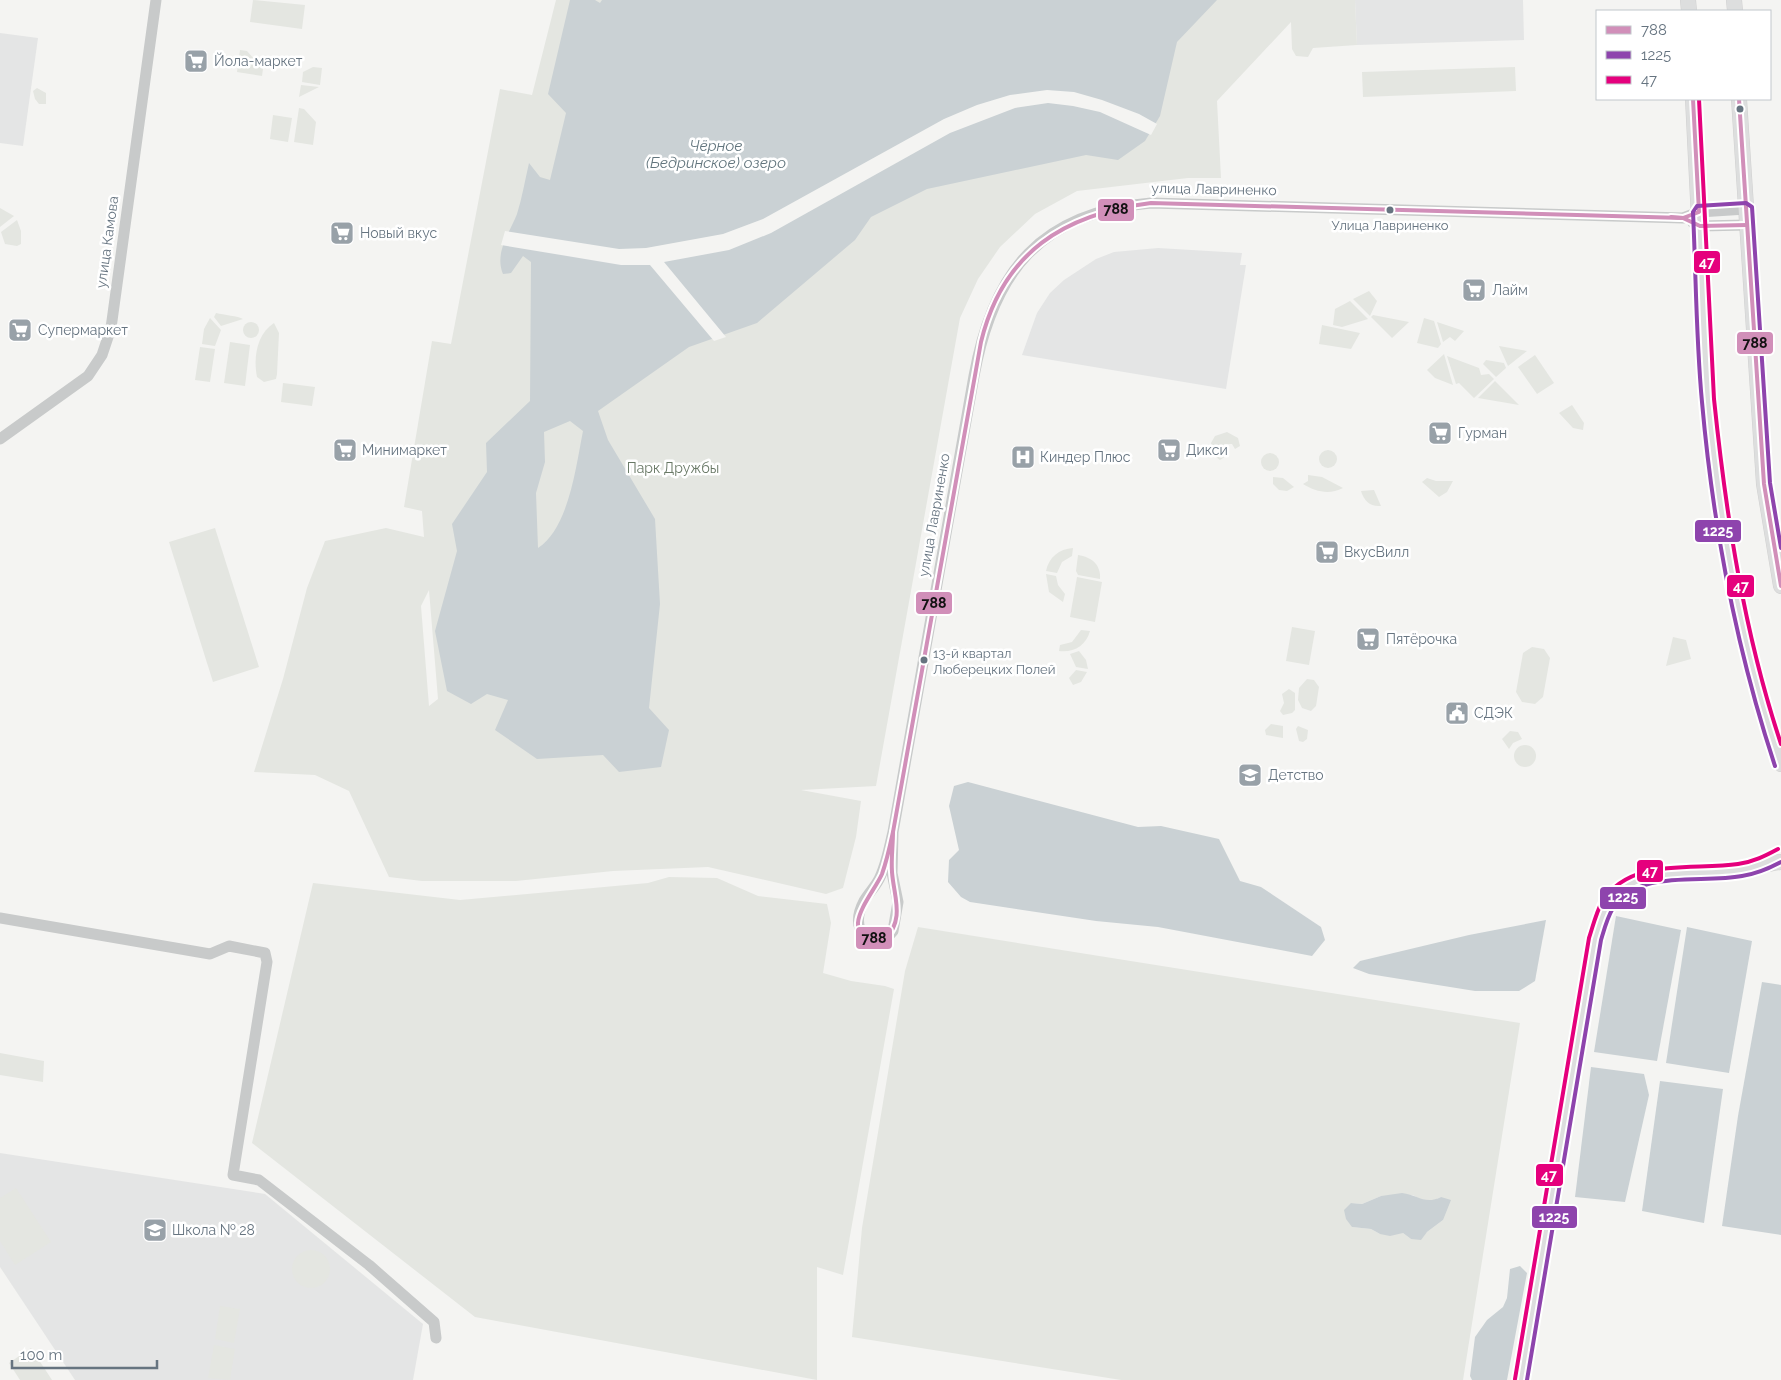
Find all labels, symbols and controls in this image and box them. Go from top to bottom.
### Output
legend [1596,10,1771,100]
text: 788 [1641,21,1667,39]
text: 1225 [1641,46,1671,64]
supermarket icon: Йола-маркет [183,48,209,74]
place label: Йола-маркет [214,52,303,69]
text: 47 [1641,71,1657,89]
unlabelled marker [1735,104,1745,114]
water label: Чёрное (Бедринское) озеро [646,137,786,172]
street label: улица Лавриненко [1151,180,1277,198]
street label: улица Камова [93,195,121,289]
line badge: 788 [1097,198,1135,222]
text: 788 [1104,201,1128,217]
marker: Улица Лавриненко [1385,205,1395,215]
place label: Улица Лавриненко [1331,218,1449,233]
supermarket icon: Новый вкус [329,220,355,246]
place label: Новый вкус [360,225,438,241]
line badge: 47 [1693,250,1721,274]
text: 47 [1699,254,1715,270]
supermarket icon: Лайм [1461,277,1487,303]
place label: Лайм [1492,282,1528,298]
supermarket icon: Супермаркет [7,317,33,343]
place label: Супермаркет [38,322,128,338]
line badge: 788 [1736,331,1774,355]
text: 788 [1743,335,1767,351]
supermarket icon: Гурман [1427,420,1453,446]
place label: Гурман [1458,425,1507,441]
supermarket icon: Минимаркет [332,437,358,463]
supermarket icon: Дикси [1156,437,1182,463]
place label: Минимаркет [362,442,447,458]
place label: Дикси [1186,442,1228,458]
hospital icon: Киндер Плюс [1010,444,1036,470]
place label: Киндер Плюс [1040,449,1131,465]
street label: улица Лавриненко [915,452,953,578]
park label: Парк Дружбы [627,460,719,476]
line badge: 1225 [1694,519,1742,543]
text: 1225 [1703,523,1733,539]
supermarket icon: ВкусВилл [1314,539,1340,565]
place label: ВкусВилл [1344,544,1409,560]
line badge: 47 [1726,574,1755,598]
text: 47 [1733,578,1749,594]
line badge: 788 [915,591,953,615]
text: 788 [922,595,946,611]
supermarket icon: Пятёрочка [1355,626,1381,652]
place label: Пятёрочка [1386,631,1457,647]
place label: 13-й квартал Люберецких Полей [933,646,1055,677]
marker: 13-й квартал Люберецких Полей [919,655,929,665]
public building icon: СДЭК [1444,700,1470,726]
place label: СДЭК [1474,705,1513,721]
school or university icon: Детство [1237,762,1263,788]
place label: Детство [1268,767,1324,783]
line badge: 47 [1636,859,1664,883]
text: 47 [1642,863,1658,879]
line badge: 1225 [1599,886,1647,910]
text: 1225 [1608,889,1638,905]
line badge: 788 [855,926,893,950]
text: 788 [862,930,886,946]
line badge: 47 [1535,1163,1564,1187]
text: 47 [1541,1167,1557,1183]
line badge: 1225 [1531,1205,1578,1229]
text: 1225 [1539,1209,1569,1225]
school or university icon: Школа № 28 [142,1217,168,1243]
place label: Школа № 28 [172,1222,255,1238]
scale bar [12,1338,158,1370]
text: 100 m [20,1346,62,1364]

